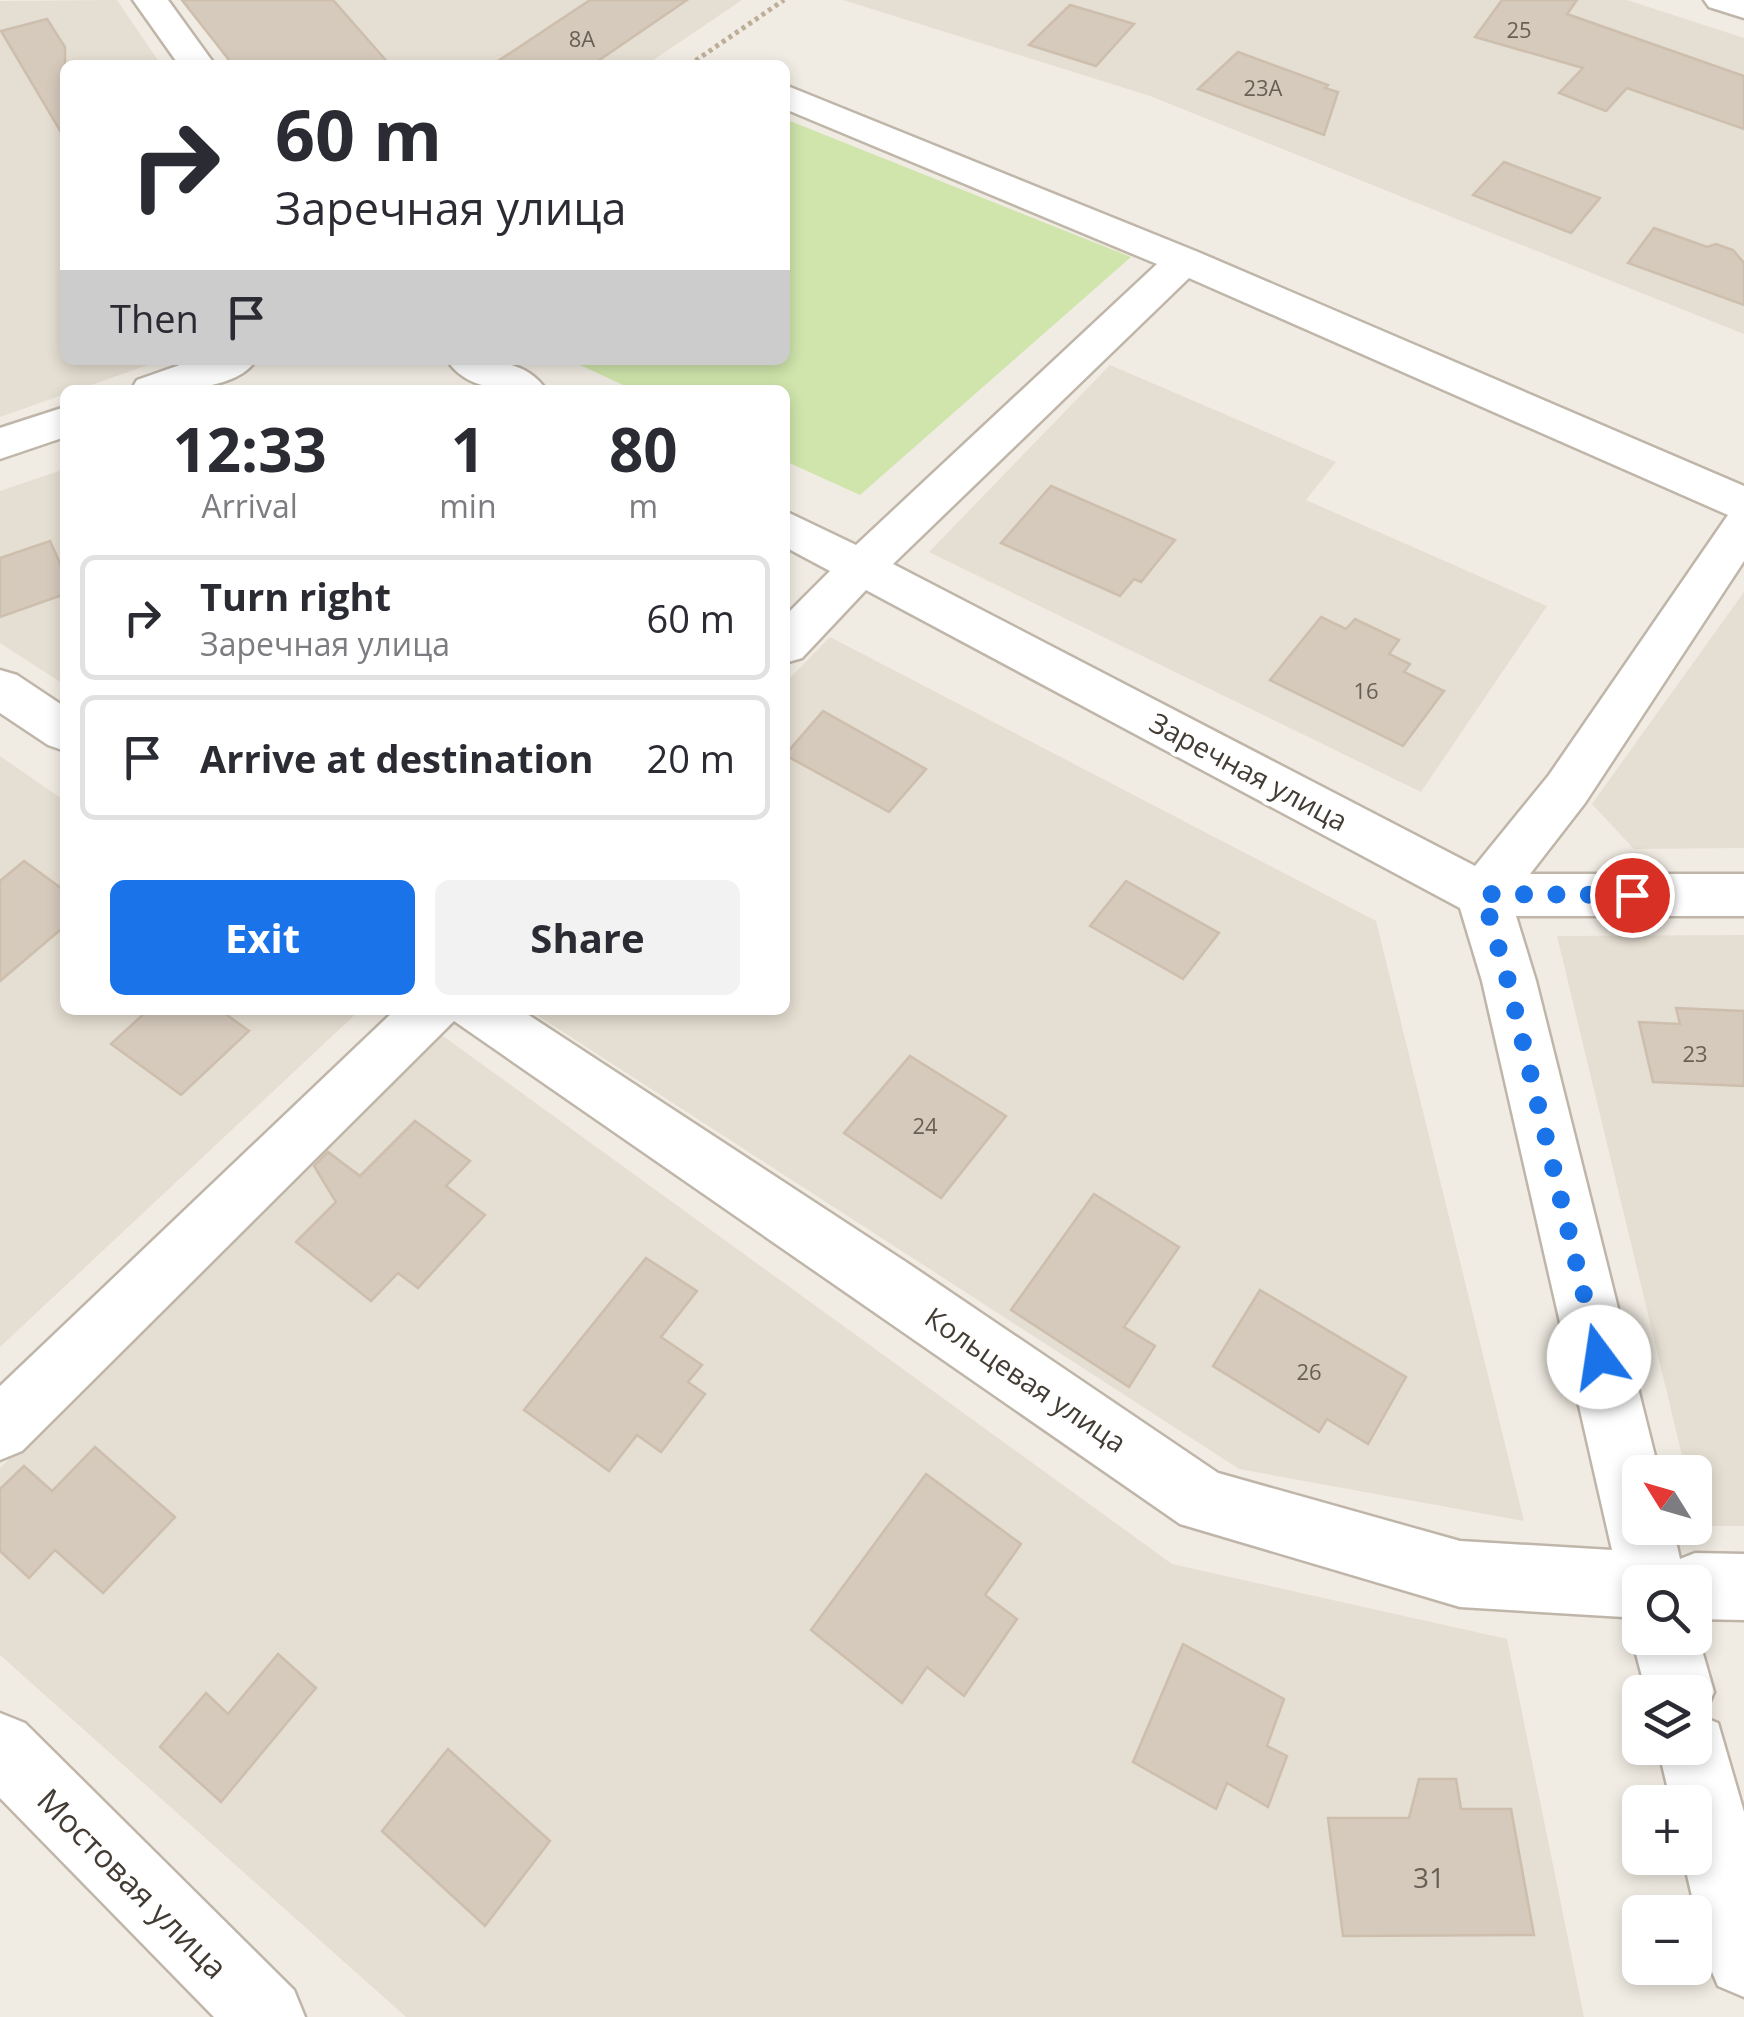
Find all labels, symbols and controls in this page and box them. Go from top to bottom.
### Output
house number: 25 [1506,14,1532,44]
house number: 8А [569,23,595,53]
house number: 23А [1243,72,1283,102]
text: 60 m [275,86,442,182]
icon: right [110,100,240,230]
text: Заречная улица [275,177,627,238]
icon: arrive [219,290,274,345]
text: Then [110,292,199,344]
text: 12:33 [172,408,327,490]
text: 1 [451,408,485,490]
text: 80 [609,408,678,490]
text: Arrival [201,484,298,527]
text: min [439,484,497,527]
text: m [628,484,658,527]
text: Turn right [200,570,391,622]
icon: right [115,590,170,645]
text: 60 m [646,592,735,644]
text: Заречная улица [200,622,450,665]
house number: 16 [1353,675,1379,705]
street label: Заречная улица [1144,703,1354,839]
icon: arrive [115,730,170,785]
text: Arrive at destination [200,732,594,784]
text: 20 m [646,732,735,784]
pin [1590,853,1675,938]
icon: arrive [1605,868,1660,923]
button: Exit [110,880,415,995]
button: Share [435,880,740,995]
house number: 23 [1682,1038,1708,1068]
house number: 24 [912,1110,938,1140]
street label: Кольцевая улица [918,1298,1134,1460]
position arrow [1547,1305,1651,1409]
house number: 26 [1296,1356,1322,1386]
north arrow [1622,1455,1712,1545]
map controls [1622,1455,1712,1985]
button: search [1622,1565,1712,1655]
button: layers [1622,1675,1712,1765]
street label: Мостовая улица [29,1779,237,1987]
button: + [1622,1785,1712,1875]
house number: 31 [1413,1858,1445,1896]
button: − [1622,1895,1712,1985]

